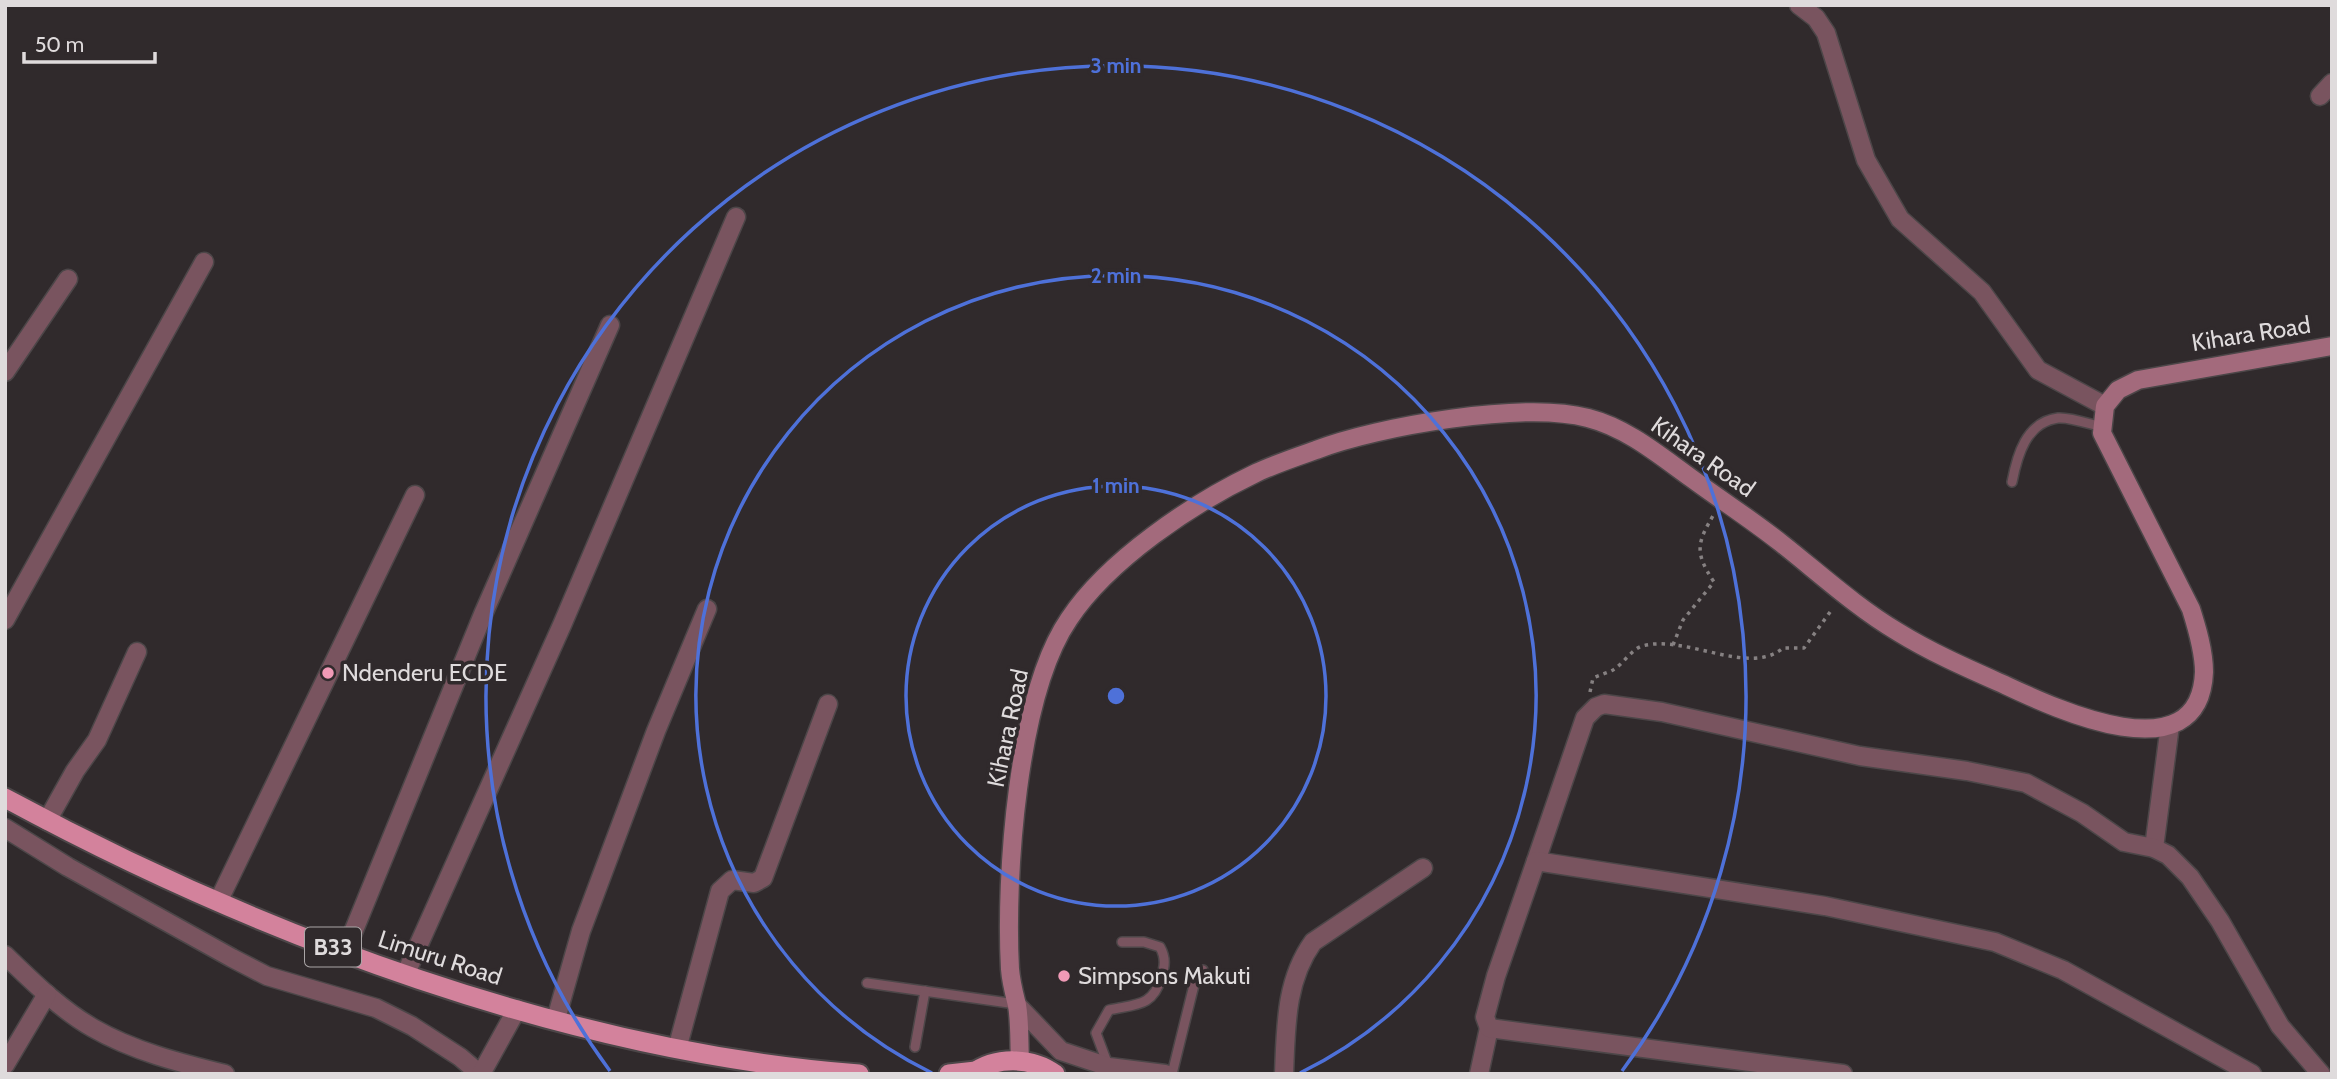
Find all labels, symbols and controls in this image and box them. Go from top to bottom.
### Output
scale bar [24,21,156,65]
text: 50 m [35,32,84,57]
text: 3 min [1091,53,1141,78]
text: 2 min [1091,263,1141,288]
street label: Kihara Road [2189,310,2313,357]
street label: Kihara Road [1646,410,1761,503]
text: 1 min [1092,473,1140,498]
place label: Ndenderu ECDE [342,658,507,687]
marker: Ndenderu ECDE [320,665,336,681]
street label: Kihara Road [981,666,1034,790]
centre of rings [1104,684,1128,708]
street label: Limuru Road [375,924,506,991]
road number: B33 [305,928,361,966]
place label: Simpsons Makuti [1078,961,1251,990]
marker: Simpsons Makuti [1056,968,1072,984]

